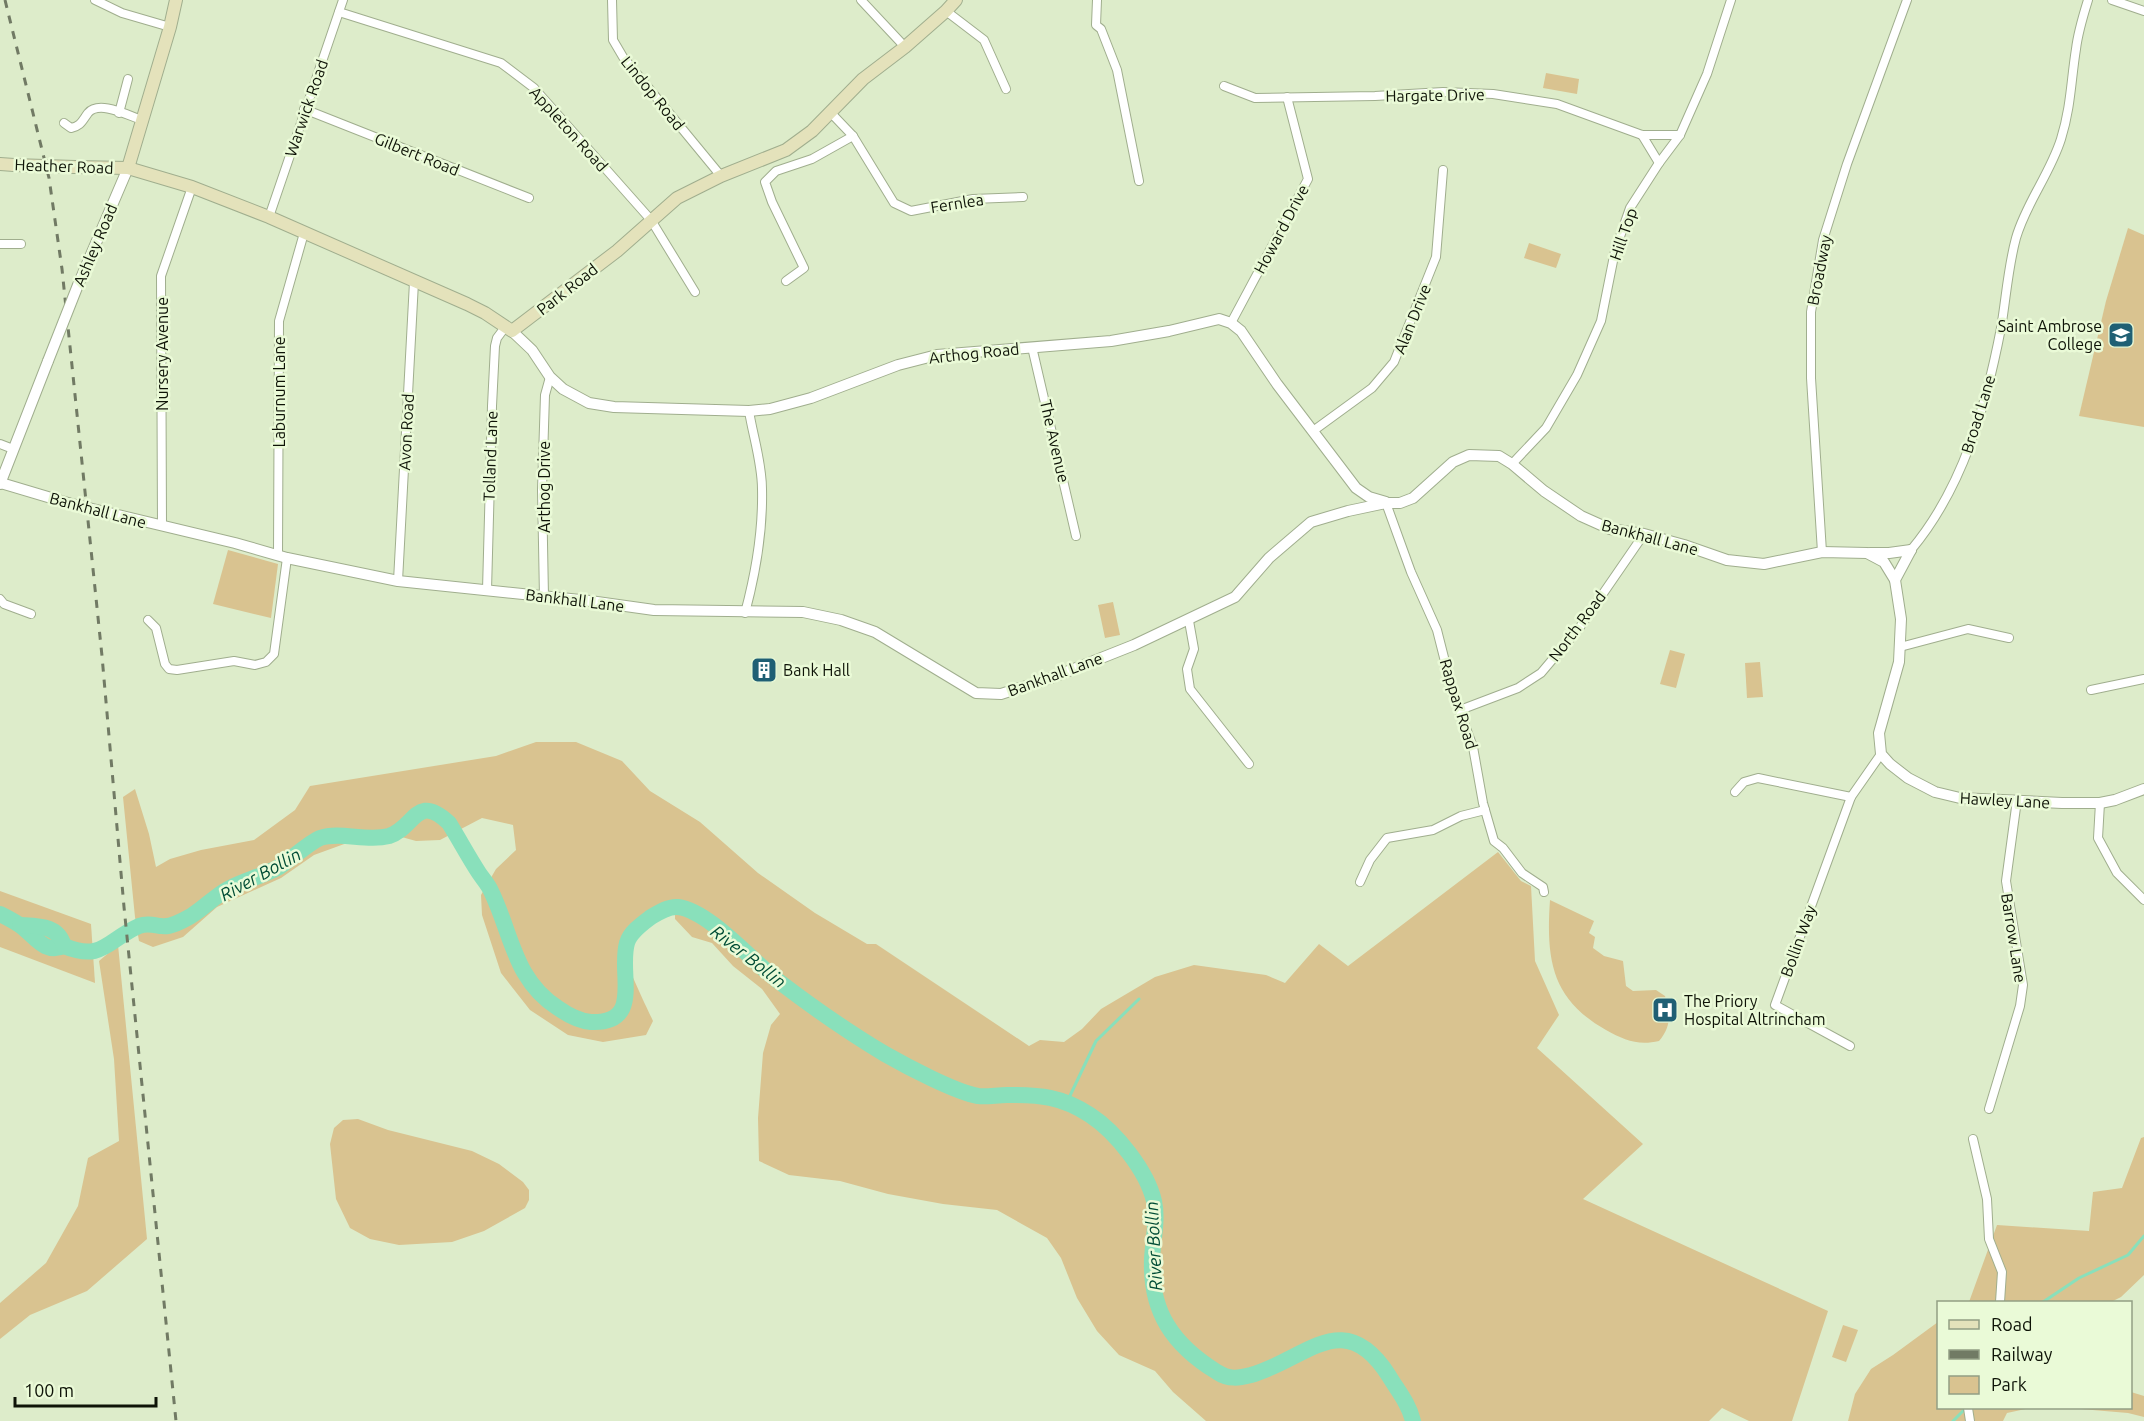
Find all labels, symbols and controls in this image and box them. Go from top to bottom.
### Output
street label: Lindop Road [618,52,688,134]
street label: Warwick Road [281,57,331,159]
street label: Appleton Road [526,83,612,175]
street label: Hargate Drive [1385,85,1485,105]
street label: Gilbert Road [372,129,462,179]
street label: Heather Road [14,155,114,177]
street label: Howard Drive [1250,181,1312,277]
street label: Fernlea [929,190,985,216]
street label: Ashley Road [70,201,120,289]
street label: Hill Top [1606,206,1640,262]
street label: Broadway [1803,233,1835,307]
street label: Park Road [533,260,601,318]
street label: Alan Drive [1390,282,1434,356]
street label: Nursery Avenue [153,297,171,411]
place label: Saint Ambrose College [1998,317,2102,353]
school or university icon: Saint Ambrose College [2106,320,2136,350]
street label: Laburnum Lane [270,336,288,448]
street label: Arthog Road [928,339,1020,367]
street label: Broad Lane [1958,373,1998,455]
street label: Avon Road [395,393,417,471]
street label: The Avenue [1037,398,1073,484]
street label: Tolland Lane [479,410,501,502]
street label: Arthog Drive [535,441,553,533]
street label: Bankhall Lane [48,488,148,532]
street label: Bankhall Lane [1600,515,1700,559]
street label: Bankhall Lane [525,585,625,615]
street label: North Road [1545,588,1609,664]
street label: Bankhall Lane [1005,649,1105,699]
building icon: Bank Hall [749,655,779,685]
street label: Rappax Road [1437,657,1481,751]
place label: Bank Hall [783,661,850,679]
street label: Hawley Lane [1959,789,2051,811]
water label: River Bollin [216,844,304,904]
street label: Barrow Lane [1998,892,2030,984]
street label: Bollin Way [1777,902,1819,979]
water label: River Bollin [708,921,790,991]
place label: The Priory Hospital Altrincham [1684,992,1826,1028]
hospital icon: The Priory Hospital Altrincham [1650,995,1680,1025]
water label: River Bollin [1141,1201,1165,1291]
legend [1937,1301,2132,1409]
text: Road [1991,1314,2033,1334]
text: Railway [1991,1344,2053,1364]
scale bar [15,1370,156,1408]
text: Park [1991,1374,2027,1394]
text: 100 m [24,1380,74,1400]

